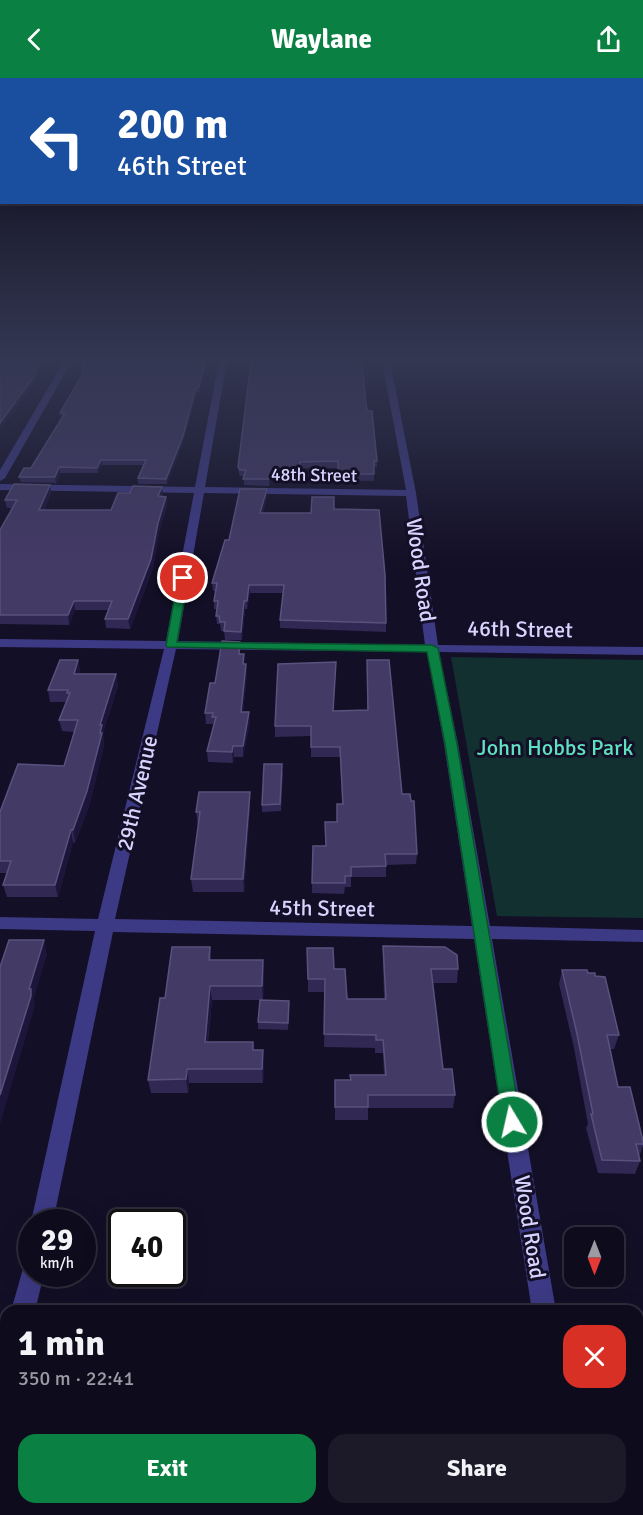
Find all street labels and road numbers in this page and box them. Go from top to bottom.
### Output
street label: 48th Street [271,463,357,487]
street label: Wood Road [400,516,442,624]
street label: 46th Street [467,615,573,643]
street label: 29th Avenue [111,733,163,853]
street label: 45th Street [269,894,375,922]
street label: Wood Road [509,1173,551,1281]

